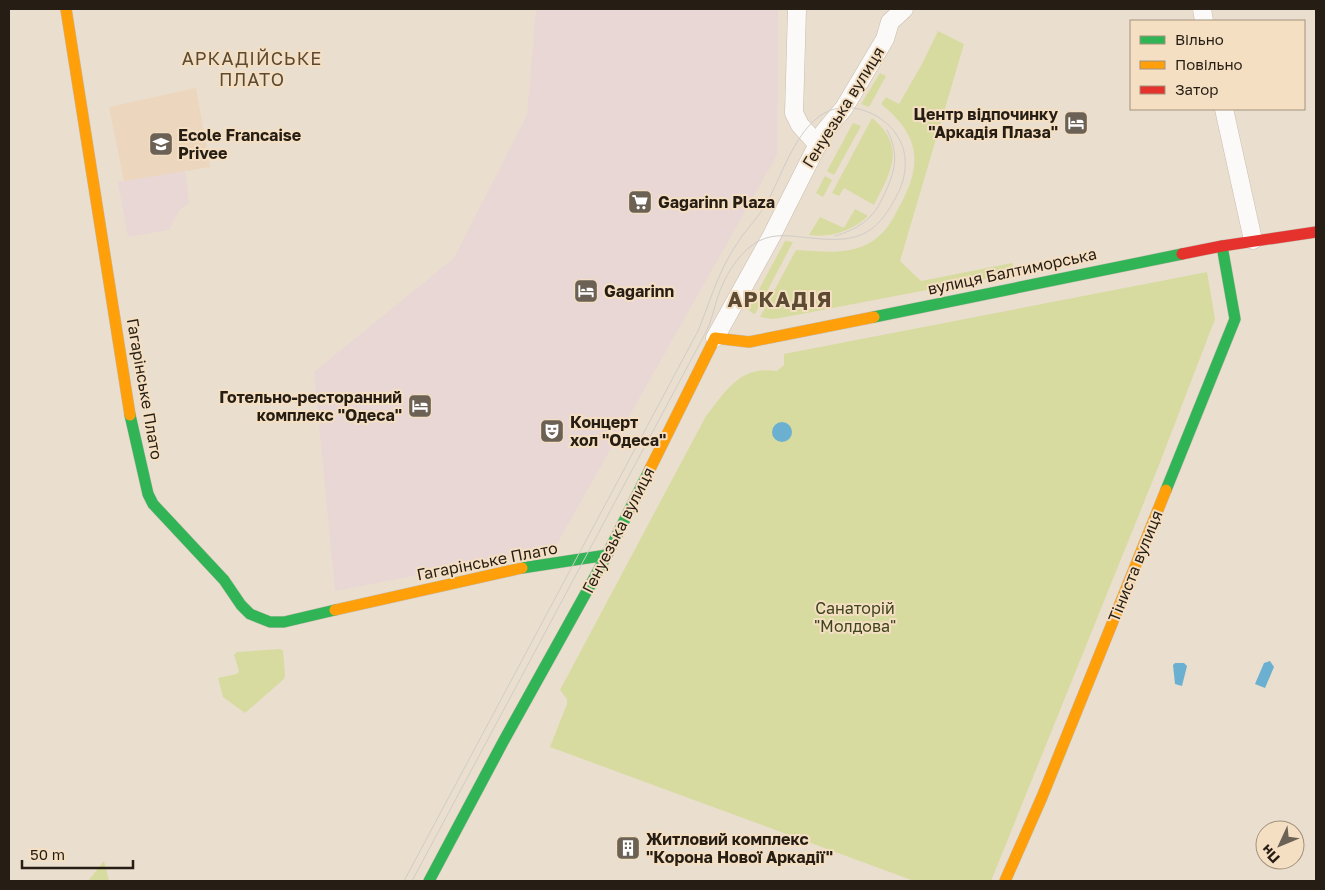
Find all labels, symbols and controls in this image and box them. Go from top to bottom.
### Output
legend [1130,20,1305,110]
text: Вільно [1175,30,1224,48]
street label: Генуезька вулиця [798,43,888,171]
district label: АРКАДІЙСЬКЕ ПЛАТО [182,47,322,90]
text: Повільно [1175,55,1243,73]
text: Затор [1175,80,1218,98]
place label: Центр відпочинку "Аркадія Плаза" [914,104,1058,142]
hotel icon: Центр відпочинку "Аркадія Плаза" [1063,110,1089,136]
place label: Ecole Francaise Privee [178,125,301,163]
school or university icon: Ecole Francaise Privee [148,131,174,157]
supermarket icon: Gagarinn Plaza [627,189,653,215]
place label: Gagarinn Plaza [658,192,775,212]
street label: вулиця Балтиморська [926,243,1098,299]
hotel icon: Gagarinn [573,278,599,304]
place label: Gagarinn [604,281,674,301]
district label: АРКАДІЯ [728,286,832,312]
street label: Гагарінське Плато [123,317,167,461]
place label: Готельно-ресторанний комплекс "Одеса" [219,387,402,425]
hotel icon: Готельно-ресторанний комплекс "Одеса" [407,393,433,419]
place label: Концерт хол "Одеса" [570,412,666,450]
theatre icon: Концерт хол "Одеса" [539,418,565,444]
street label: Генуезька вулиця [578,464,658,596]
street label: Тіниста вулиця [1103,507,1167,625]
street label: Гагарінське Плато [415,538,559,584]
park label: Санаторій "Молдова" [814,598,896,636]
north arrow [1255,820,1305,870]
place label: Житловий комплекс "Корона Нової Аркадії" [646,829,833,867]
building icon: Житловий комплекс "Корона Нової Аркадії" [615,835,641,861]
scale bar [22,838,134,870]
text: Пн [1258,842,1283,867]
text: 50 m [30,845,65,863]

